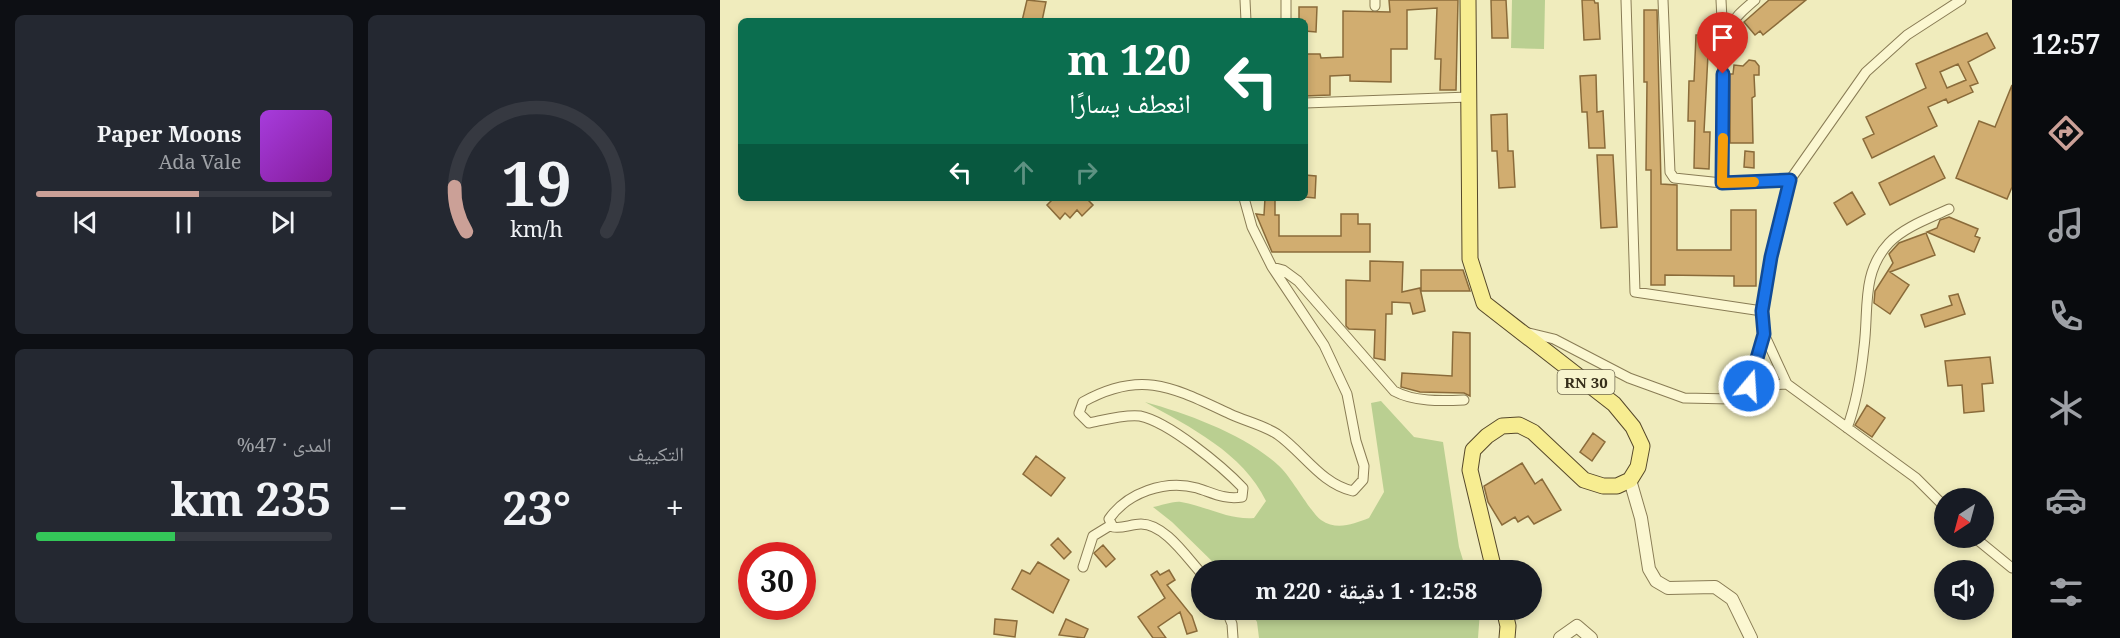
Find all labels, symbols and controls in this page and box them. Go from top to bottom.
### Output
pin [1697,12,1748,74]
icon: arrive [1706,21,1739,54]
text: 12:57 [2031,25,2101,62]
text: 120 m [1067,30,1191,87]
icon: left [1212,42,1290,120]
text: انعطف يسارًا [1069,84,1191,121]
icon: directions [2045,112,2087,154]
text: Paper Moons [97,118,242,148]
text: 19 [501,139,572,224]
text: Ada Vale [159,148,242,175]
icon: left [944,156,977,189]
icon: ahead [1007,156,1040,189]
icon: right [1070,156,1103,189]
icon: music [2045,204,2087,246]
icon: previous [69,206,102,239]
icon: pause [167,206,200,239]
icon: next [266,206,299,239]
text: km/h [510,214,563,243]
icon: phone [2045,295,2087,337]
position arrow [1717,354,1781,418]
road number: RN 30 [1558,370,1614,394]
icon: climate [2045,387,2087,429]
text: المدى · 47% [237,431,332,458]
text: التكييف [628,440,684,467]
text: 235 km [170,468,332,529]
text: 23° [502,477,571,538]
icon: car [2045,479,2087,521]
text: − [389,485,408,530]
text: + [666,485,684,530]
north arrow [1934,488,1994,548]
map controls [1934,488,1994,620]
speed limit sign: 30 [738,542,816,620]
button: sound [1934,560,1994,620]
icon: filters [2045,571,2087,613]
text: 12:58 · 1 دقيقة · 220 m [1256,575,1477,605]

